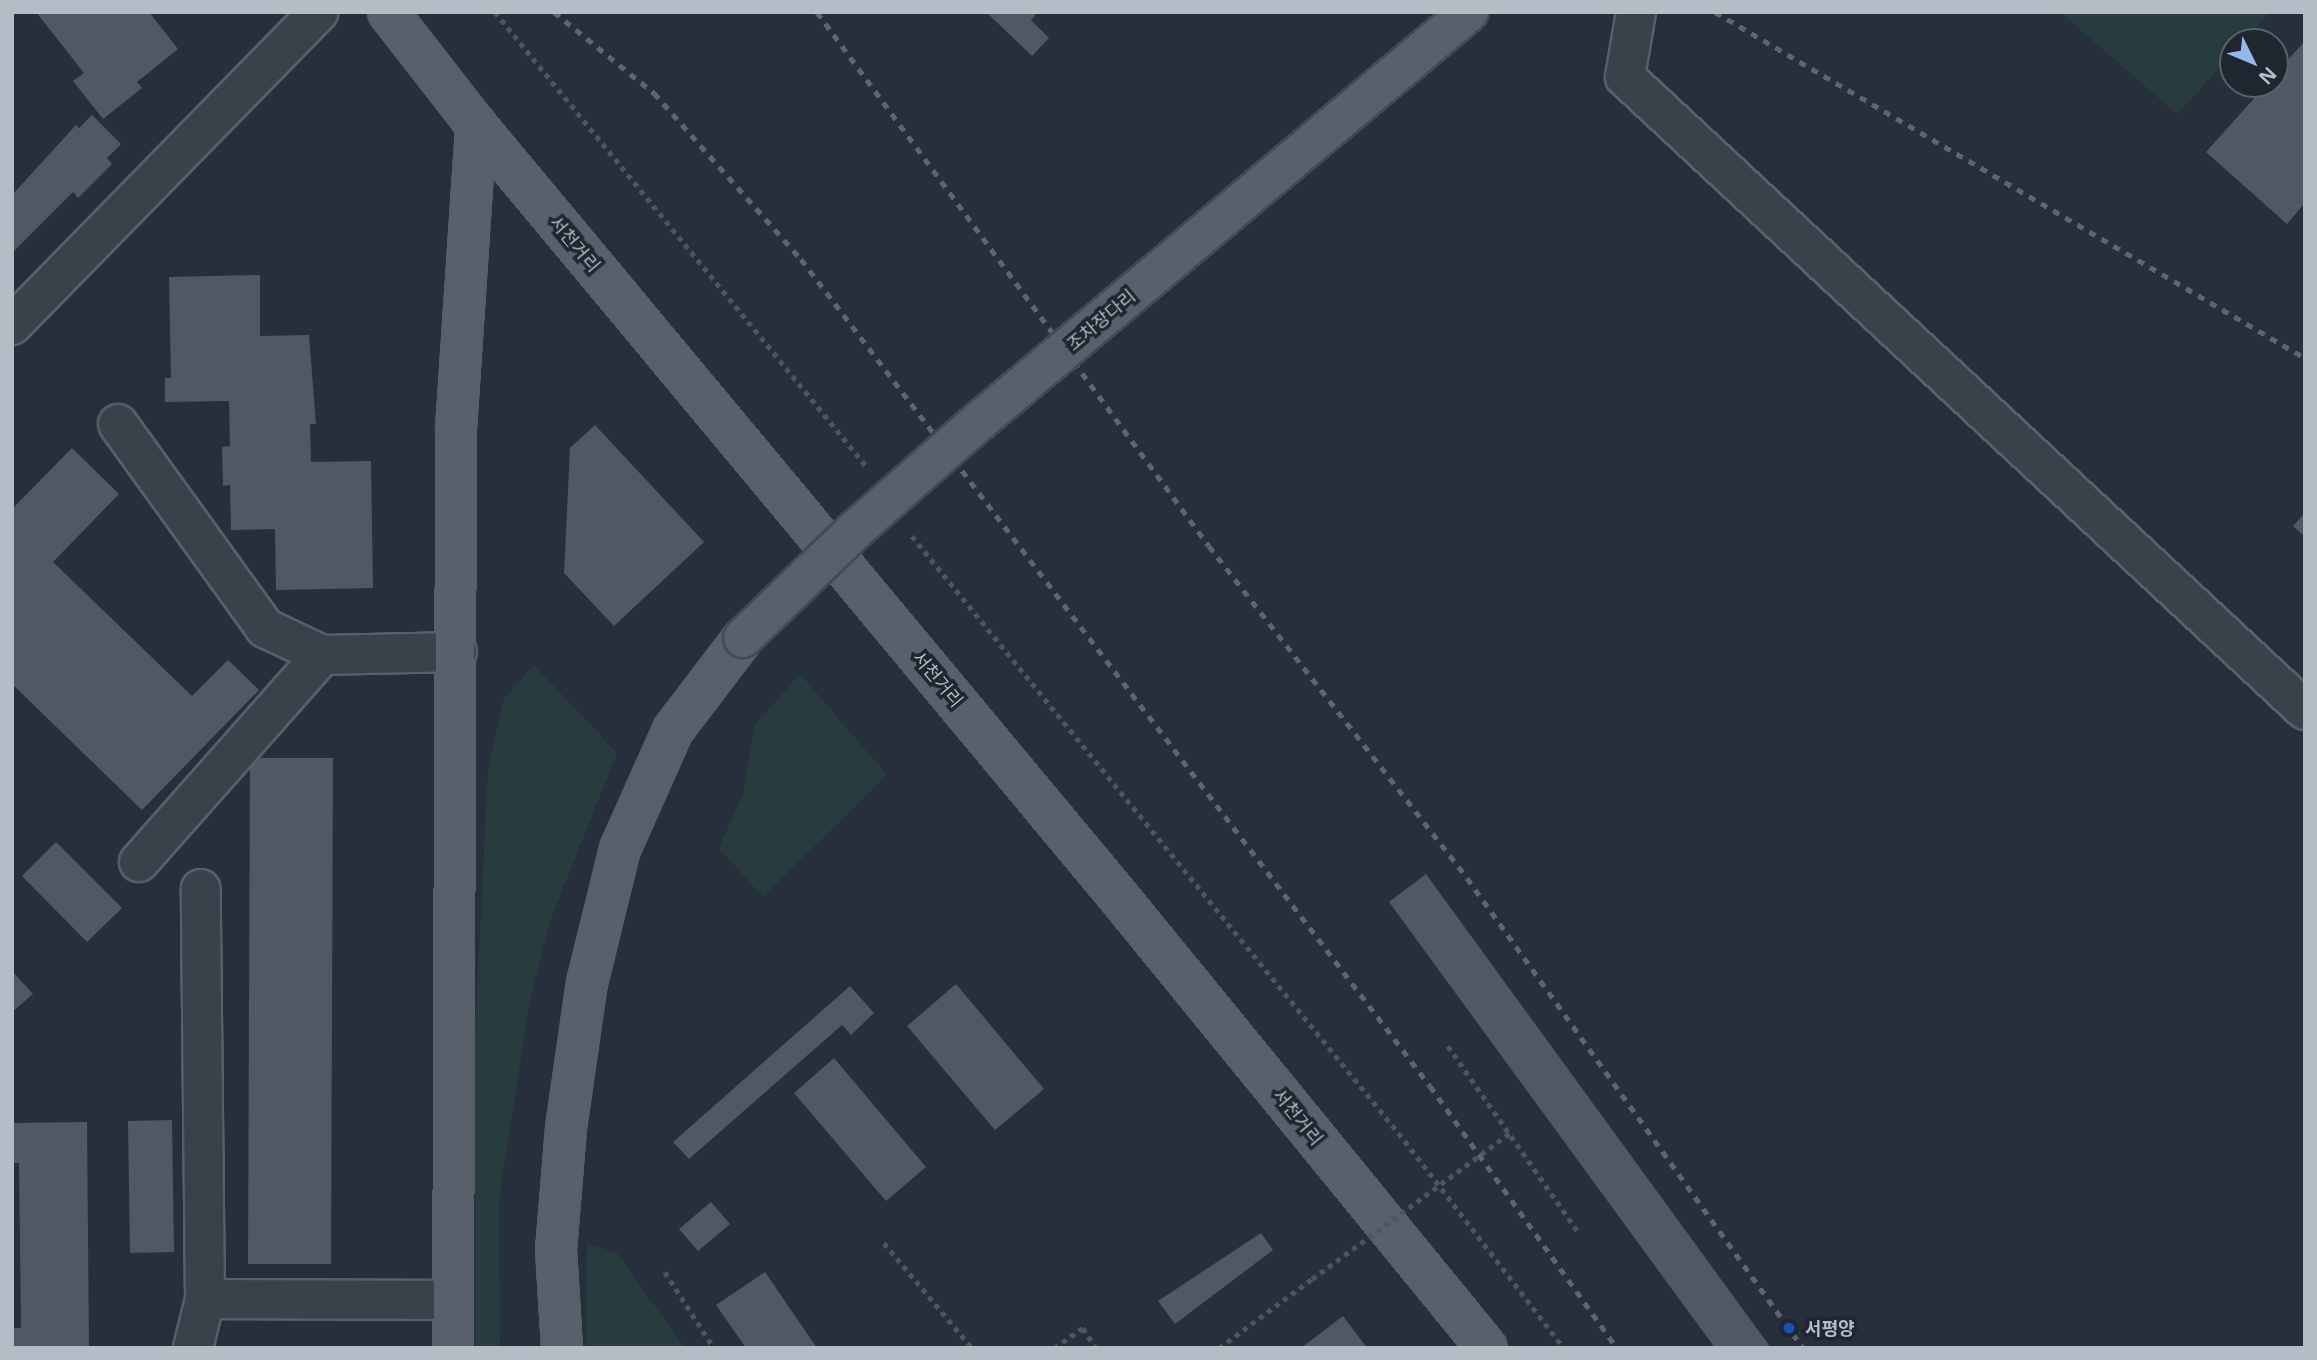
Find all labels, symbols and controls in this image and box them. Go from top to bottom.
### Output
north arrow [2219,28,2289,98]
text: N [2253,61,2283,90]
street label: 서천거리 [545,212,605,276]
street label: 조차장다리 [1062,285,1140,355]
street label: 서천거리 [908,647,968,711]
street label: 서천거리 [1269,1084,1327,1150]
place label: 서평양 [1805,1317,1855,1339]
marker: 서평양 [1779,1318,1799,1338]

